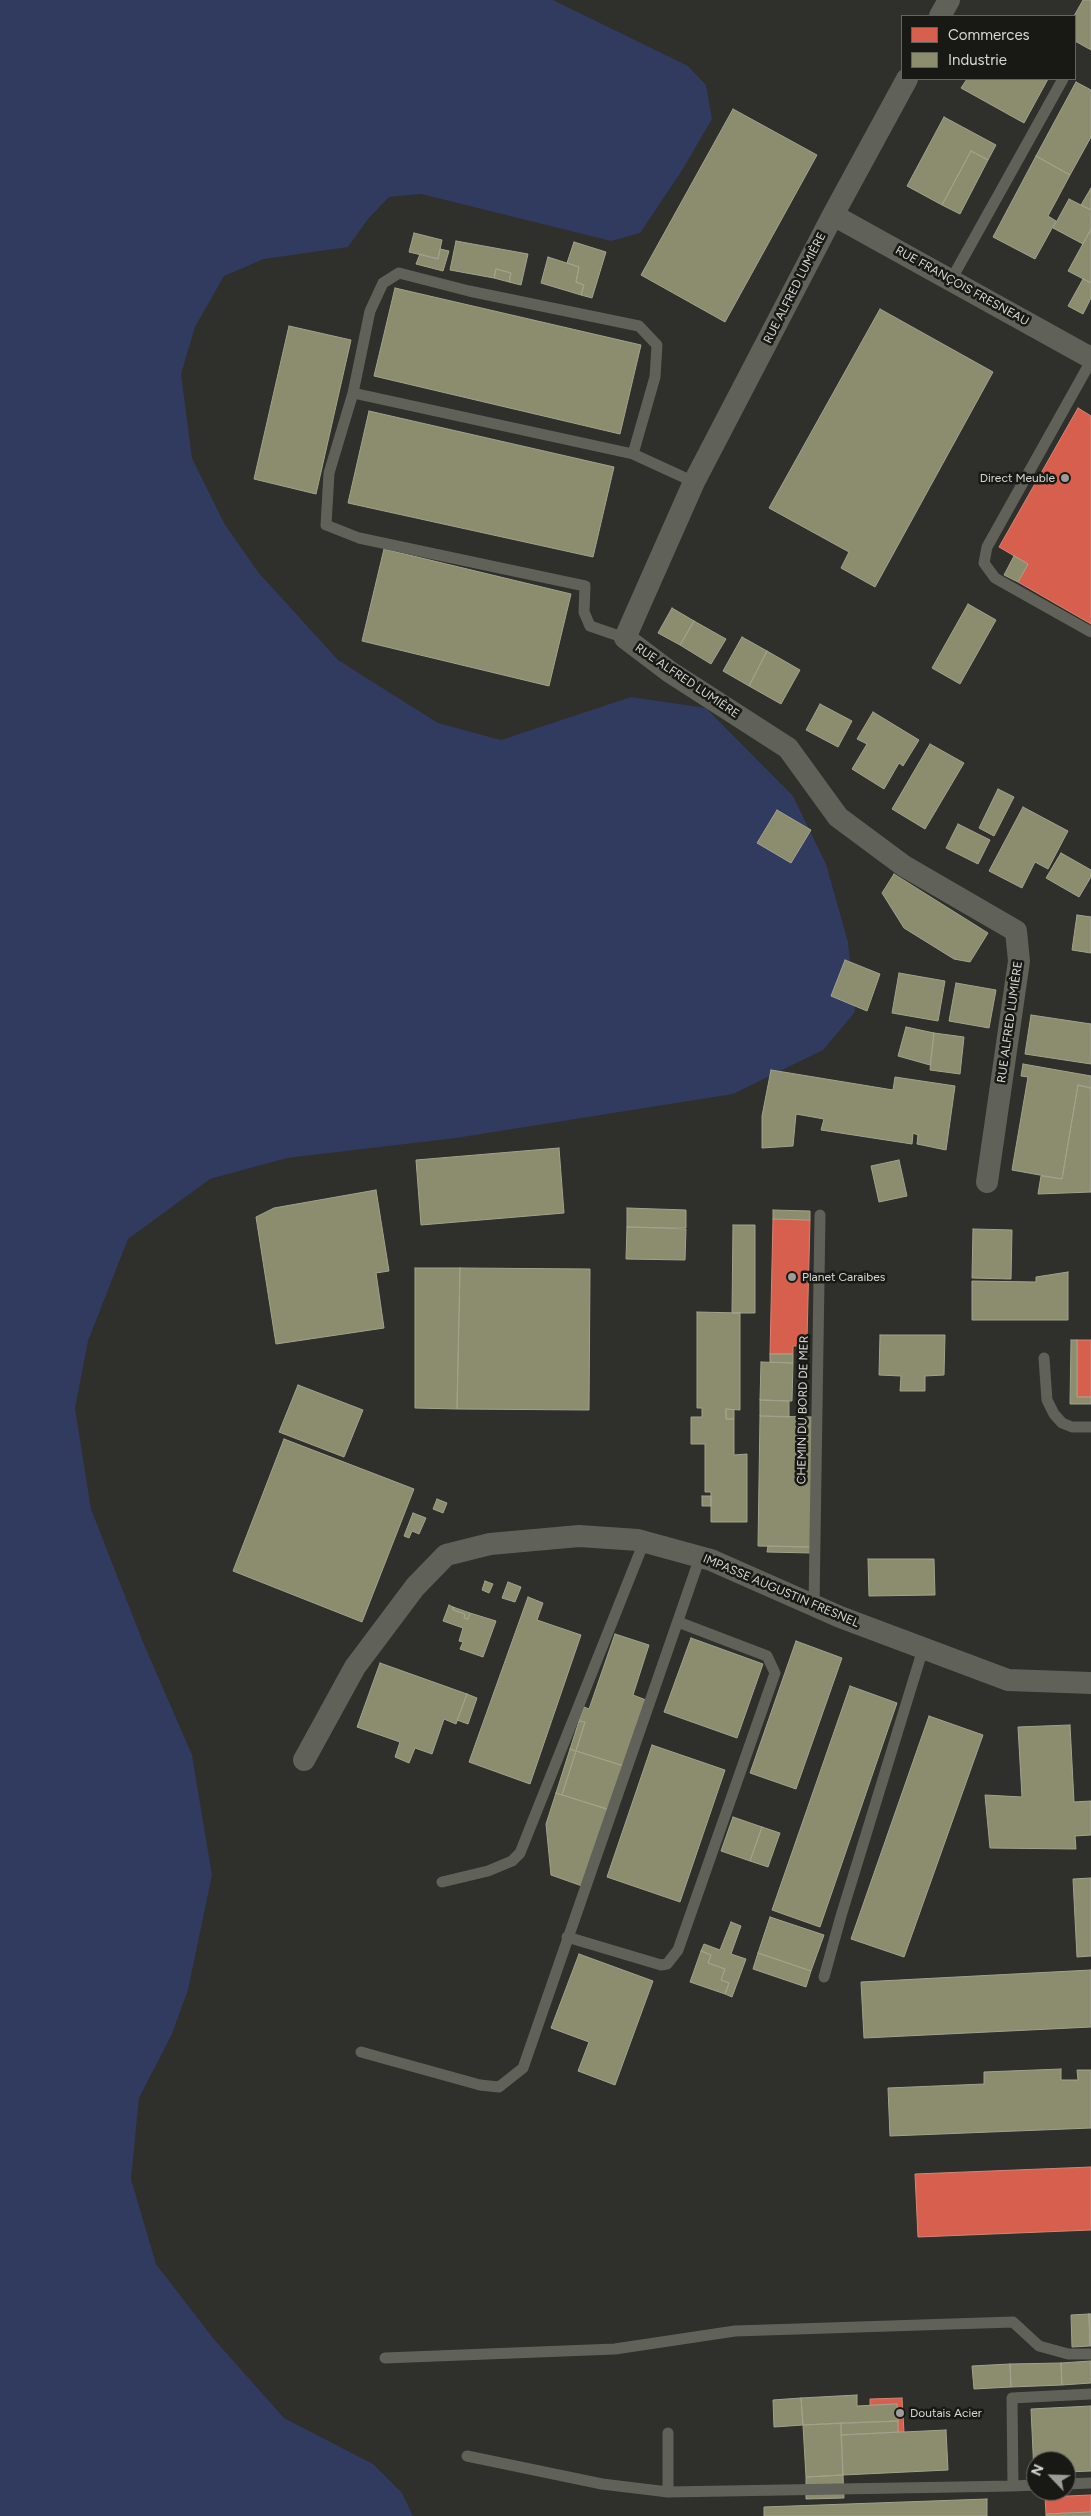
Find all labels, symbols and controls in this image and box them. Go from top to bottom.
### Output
legend [901,15,1076,80]
text: Commerces [948,26,1030,44]
text: Industrie [948,51,1007,69]
street label: RUE ALFRED LUMIÈRE [761,230,829,346]
street label: RUE FRANÇOIS FRESNEAU [893,243,1031,329]
place label: Direct Meuble [980,471,1055,485]
marker: Direct Meuble [1059,472,1071,484]
street label: RUE ALFRED LUMIÈRE [632,641,742,721]
street label: RUE ALFRED LUMIÈRE [994,960,1026,1084]
place label: Planet Caraibes [802,1270,885,1284]
marker: Planet Caraibes [786,1271,798,1283]
street label: CHEMIN DU BORD DE MER [795,1336,811,1484]
street label: IMPASSE AUGUSTIN FRESNEL [701,1552,861,1630]
place label: Doutais Acier [910,2406,982,2420]
marker: Doutais Acier [894,2407,906,2419]
north arrow [1026,2451,1076,2501]
text: N [1028,2462,1048,2479]

